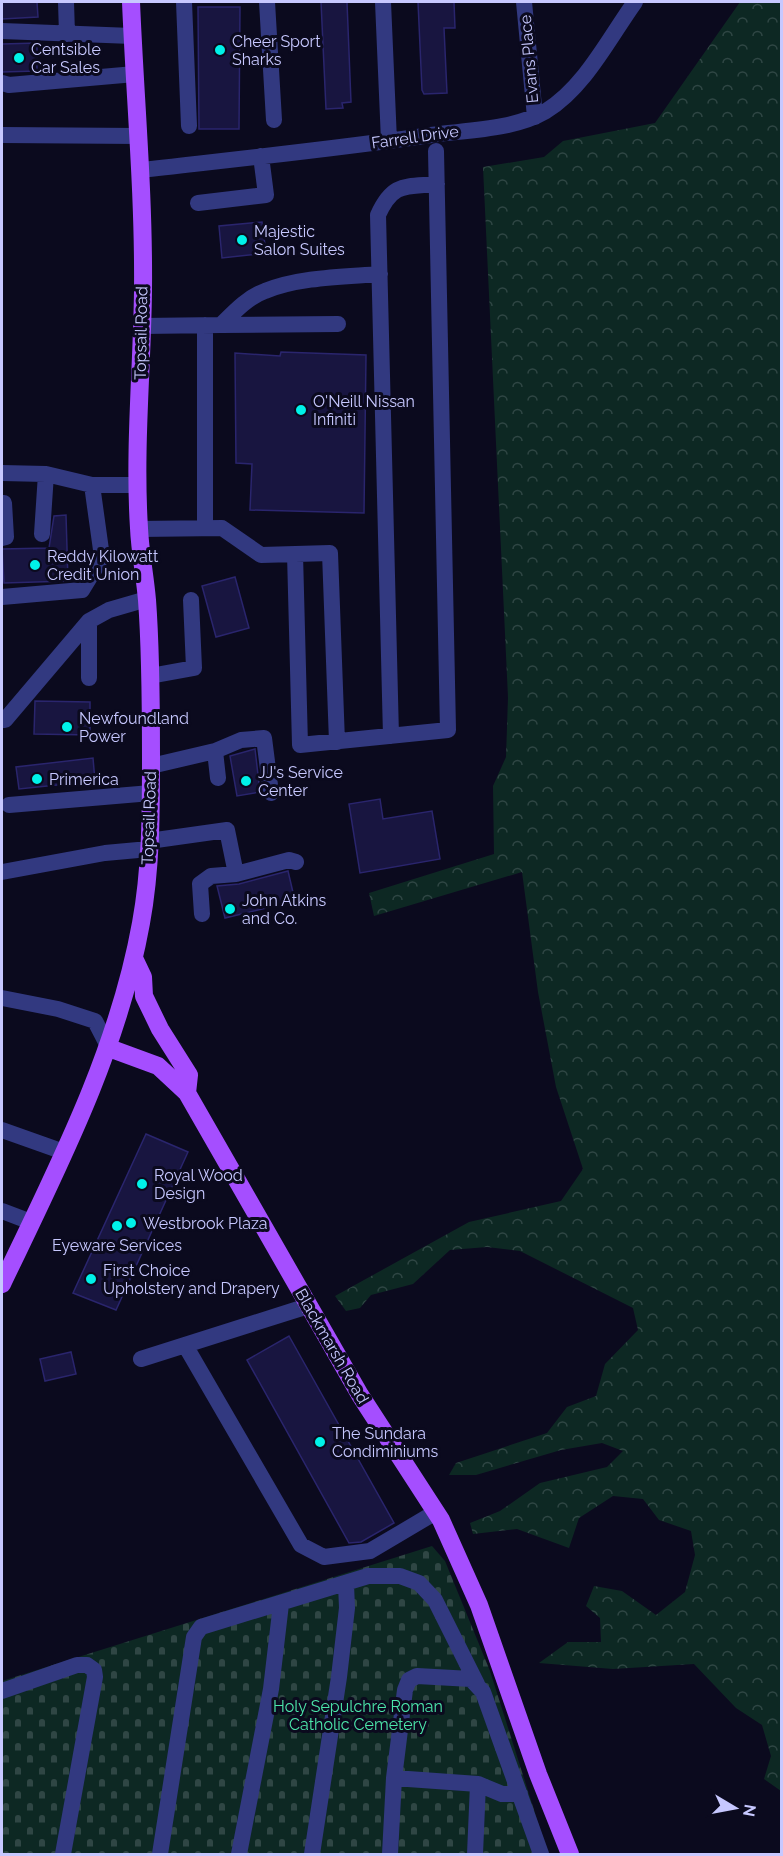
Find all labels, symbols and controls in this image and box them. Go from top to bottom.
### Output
street label: Evans Place [516,14,542,104]
place label: Cheer Sport Sharks [232,32,321,69]
place label: Centsible Car Sales [31,40,101,77]
marker: Cheer Sport Sharks [213,43,227,57]
marker: Centsible Car Sales [12,51,26,65]
street label: Farrell Drive [370,121,460,153]
place label: Majestic Salon Suites [254,222,345,259]
marker: Majestic Salon Suites [235,233,249,247]
street label: Topsail Road [131,286,151,380]
place label: O'Neill Nissan Infiniti [313,392,415,429]
marker: O'Neill Nissan Infiniti [294,403,308,417]
place label: Reddy Kilowatt Credit Union [47,547,159,584]
marker: Reddy Kilowatt Credit Union [28,558,42,572]
place label: Newfoundland Power [79,709,189,746]
marker: Newfoundland Power [60,720,74,734]
place label: JJ's Service Center [258,763,343,800]
place label: Primerica [49,770,119,789]
street label: Topsail Road [138,771,160,865]
marker: Primerica [30,772,44,786]
marker: JJ's Service Center [239,774,253,788]
place label: John Atkins and Co. [242,891,326,928]
marker: John Atkins and Co. [223,902,237,916]
place label: Royal Wood Design [154,1166,243,1203]
marker: Royal Wood Design [135,1177,149,1191]
place label: Westbrook Plaza [143,1214,268,1233]
marker: Westbrook Plaza [124,1216,138,1230]
marker: Eyeware Services [110,1219,124,1233]
place label: Eyeware Services [52,1236,182,1255]
place label: First Choice Upholstery and Drapery [103,1261,280,1298]
marker: First Choice Upholstery and Drapery [84,1272,98,1286]
street label: Blackmarsh Road [291,1285,373,1407]
place label: The Sundara Condiminiums [332,1424,438,1461]
marker: The Sundara Condiminiums [313,1435,327,1449]
park label: Holy Sepulchre Roman Catholic Cemetery [273,1697,443,1734]
north arrow [705,1778,765,1838]
text: N [739,1803,760,1818]

